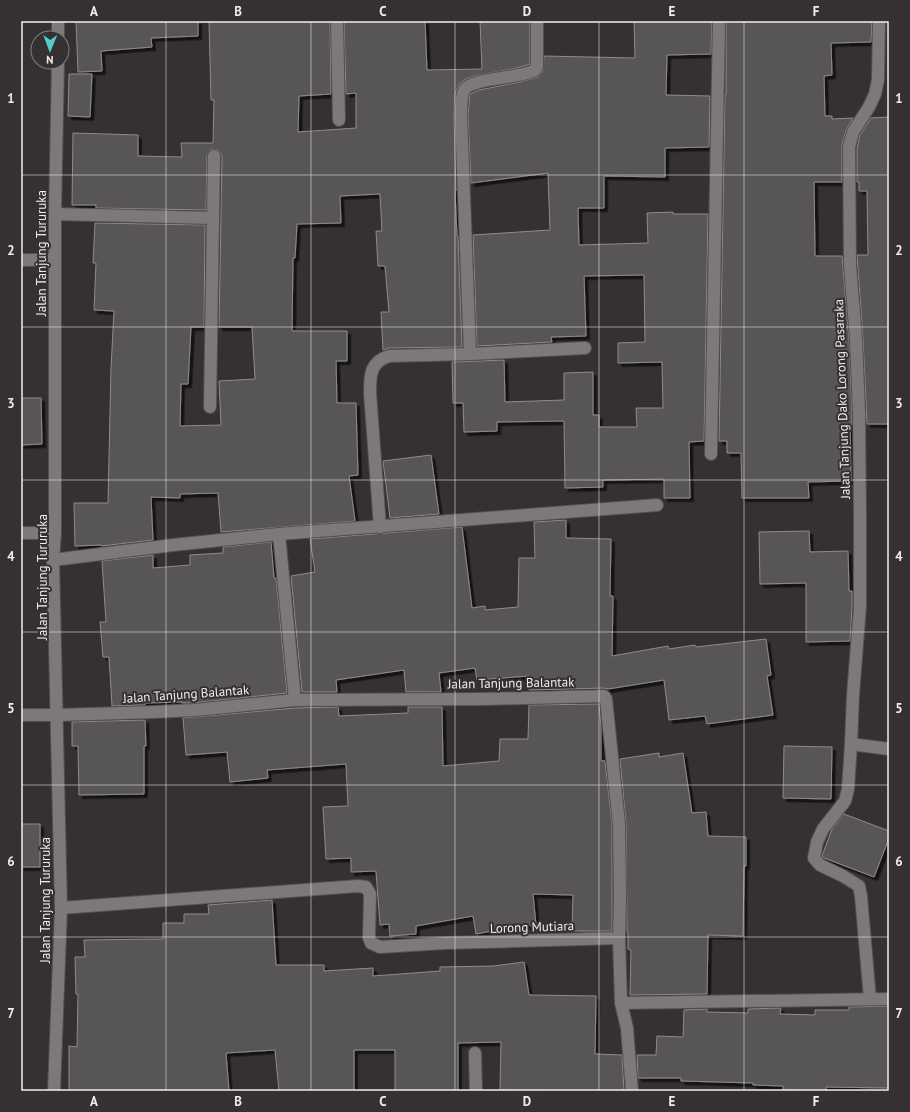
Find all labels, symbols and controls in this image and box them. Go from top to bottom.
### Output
text: A [90,3,98,20]
text: B [234,3,242,20]
text: C [379,3,387,20]
text: D [523,3,531,20]
text: E [669,3,676,20]
text: F [813,3,820,20]
north arrow [30,30,70,70]
text: N [46,53,54,67]
text: 1 [7,90,15,107]
text: 1 [895,90,903,107]
street label: Jalan Tanjung Tururuka [33,190,50,317]
text: 2 [7,242,15,259]
text: 2 [895,242,903,259]
street label: Jalan Tanjung Dako Lorong Pasaraka [830,299,854,500]
text: 3 [7,395,15,412]
text: 3 [895,395,903,412]
street label: Jalan Tanjung Tururuka [34,514,51,641]
text: 4 [7,548,15,565]
text: 4 [895,548,903,565]
street label: Jalan Tanjung Balantak [447,673,575,693]
street label: Jalan Tanjung Balantak [121,681,250,707]
text: 5 [7,700,15,717]
text: 5 [895,700,903,717]
street label: Jalan Tanjung Tururuka [37,837,54,964]
text: 6 [7,853,15,870]
text: 6 [895,853,903,870]
street label: Lorong Mutiara [490,917,574,937]
text: 7 [7,1005,15,1022]
text: 7 [895,1005,903,1022]
text: A [90,1093,98,1110]
text: B [234,1093,242,1110]
text: C [379,1093,387,1110]
text: D [523,1093,531,1110]
text: E [669,1093,676,1110]
text: F [813,1093,820,1110]

